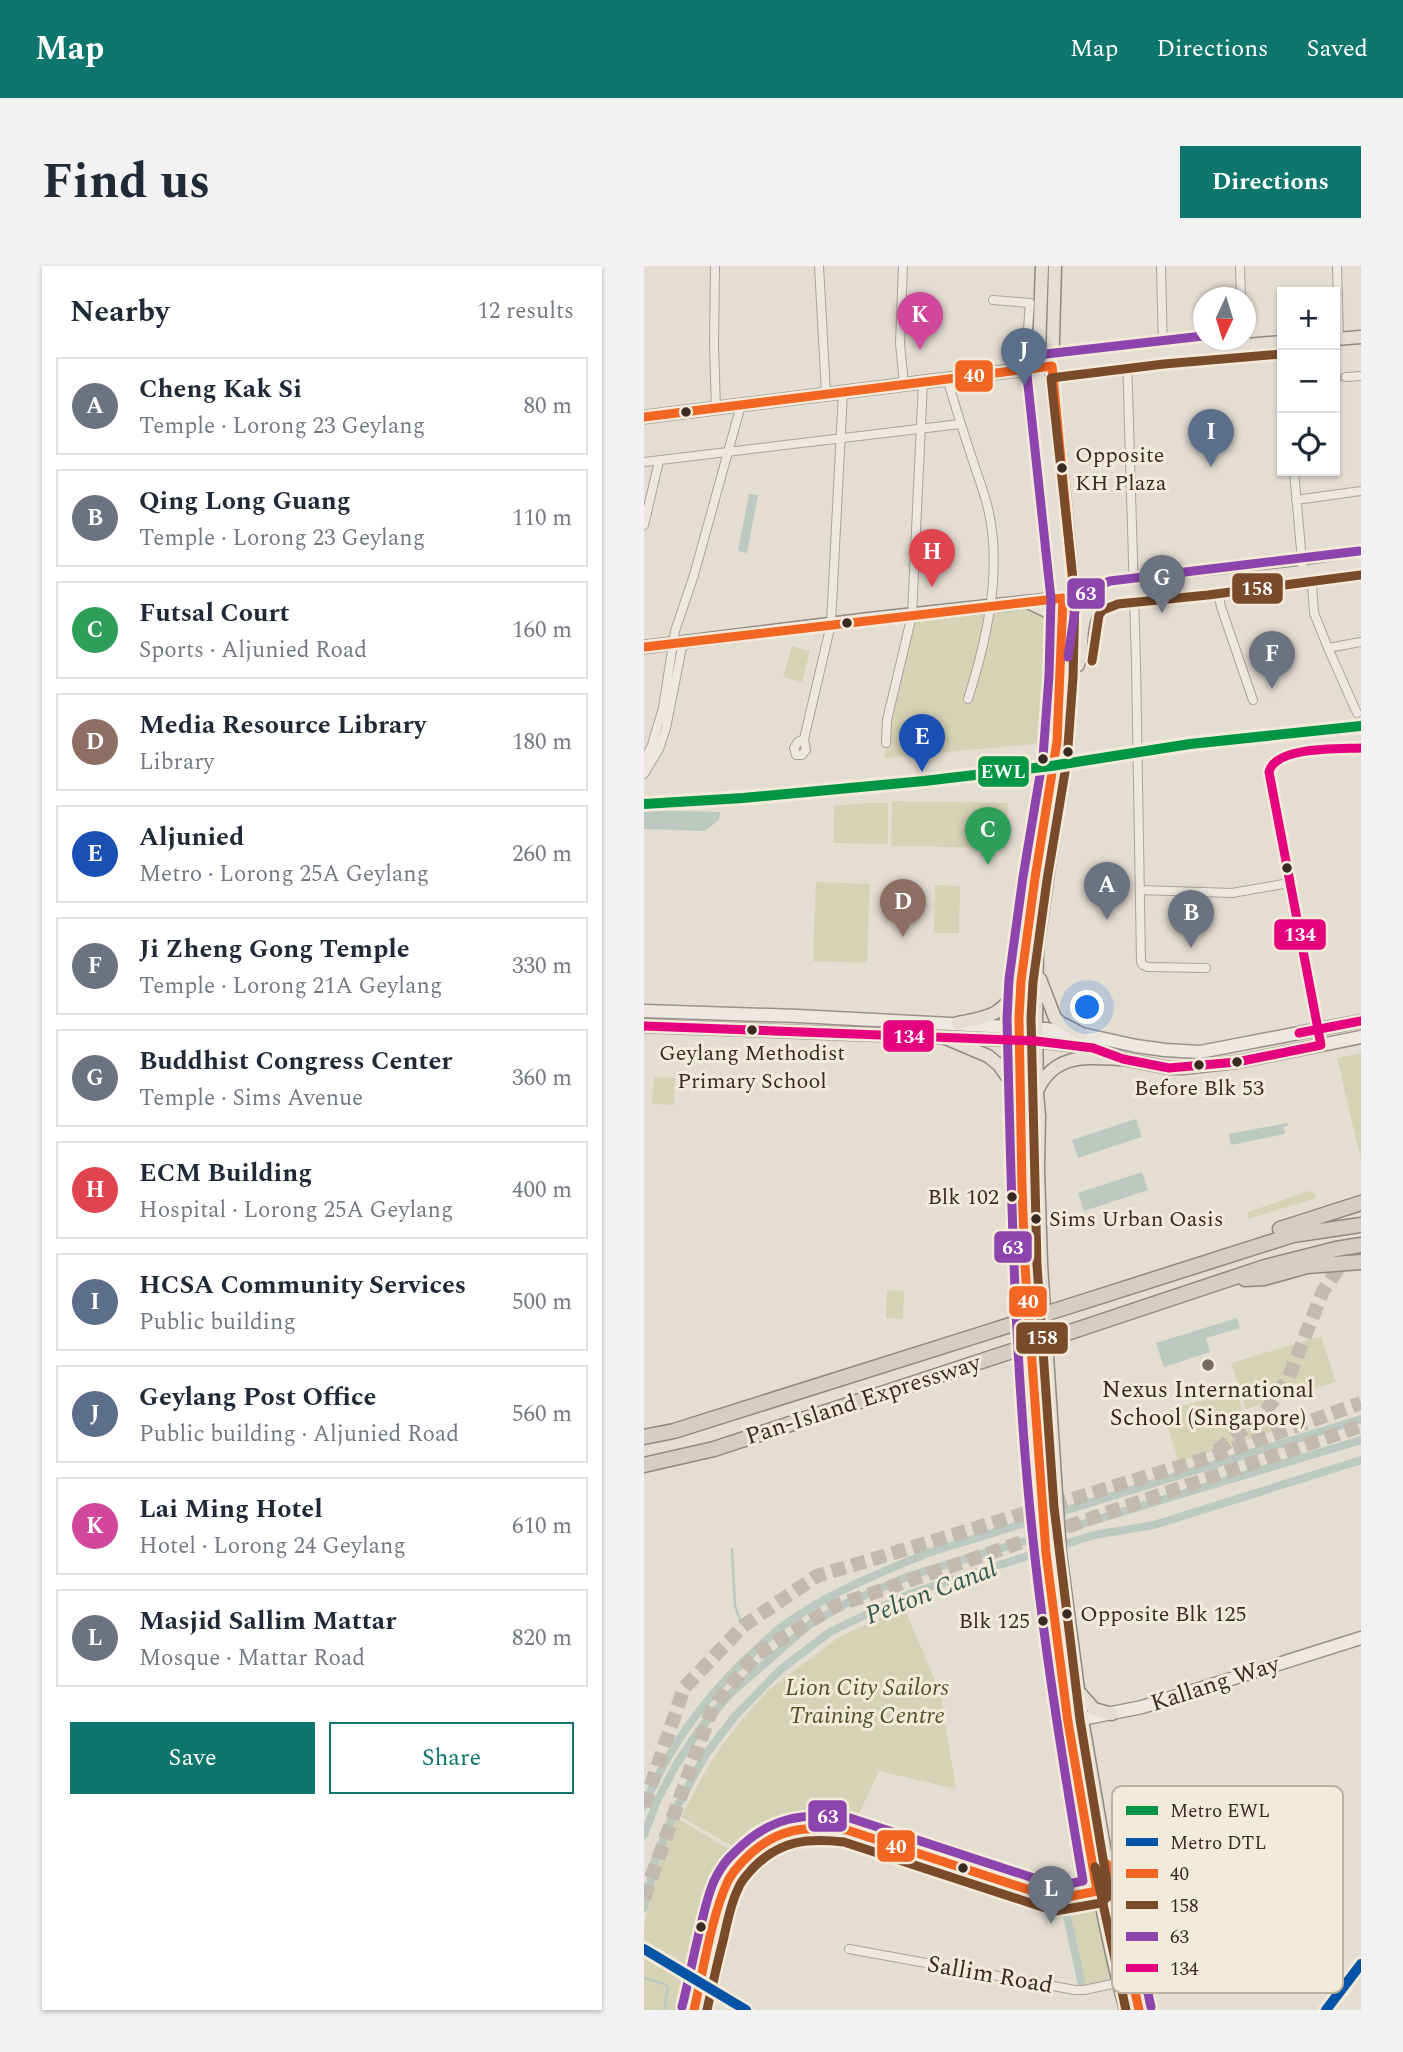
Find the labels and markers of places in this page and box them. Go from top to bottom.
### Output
pin: K [897,292,943,350]
pin: J [1001,328,1047,386]
unlabelled marker [679,405,693,419]
pin: I [1188,409,1234,467]
place label: Opposite KH Plaza [1075,439,1167,500]
marker: Opposite KH Plaza [1055,461,1069,475]
pin: H [909,529,955,587]
pin: G [1139,555,1185,613]
unlabelled marker [840,616,854,630]
pin: F [1249,631,1295,689]
pin: E [899,714,945,772]
unlabelled marker [1061,745,1075,759]
unlabelled marker [1036,752,1050,766]
pin: C [965,807,1011,865]
unlabelled marker [1280,861,1294,875]
pin: A [1084,862,1130,920]
pin: D [880,879,926,937]
pin: B [1168,890,1214,948]
marker: Geylang Methodist Primary School [745,1023,759,1037]
place label: Geylang Methodist Primary School [659,1037,845,1098]
unlabelled marker [1230,1055,1244,1069]
marker: Before Blk 53 [1192,1058,1206,1072]
place label: Before Blk 53 [1134,1072,1264,1105]
place label: Blk 102 [927,1181,999,1214]
marker: Blk 102 [1005,1190,1019,1204]
place label: Sims Urban Oasis [1049,1203,1223,1236]
marker: Sims Urban Oasis [1029,1212,1043,1226]
marker: Nexus International School (Singapore) [1200,1357,1216,1373]
place label: Nexus International School (Singapore) [1102,1372,1314,1436]
place label: Opposite Blk 125 [1080,1598,1247,1631]
place label: Blk 125 [958,1605,1030,1638]
marker: Opposite Blk 125 [1060,1607,1074,1621]
marker: Blk 125 [1036,1614,1050,1628]
unlabelled marker [956,1861,970,1875]
pin: L [1028,1866,1074,1924]
unlabelled marker [694,1920,708,1934]

